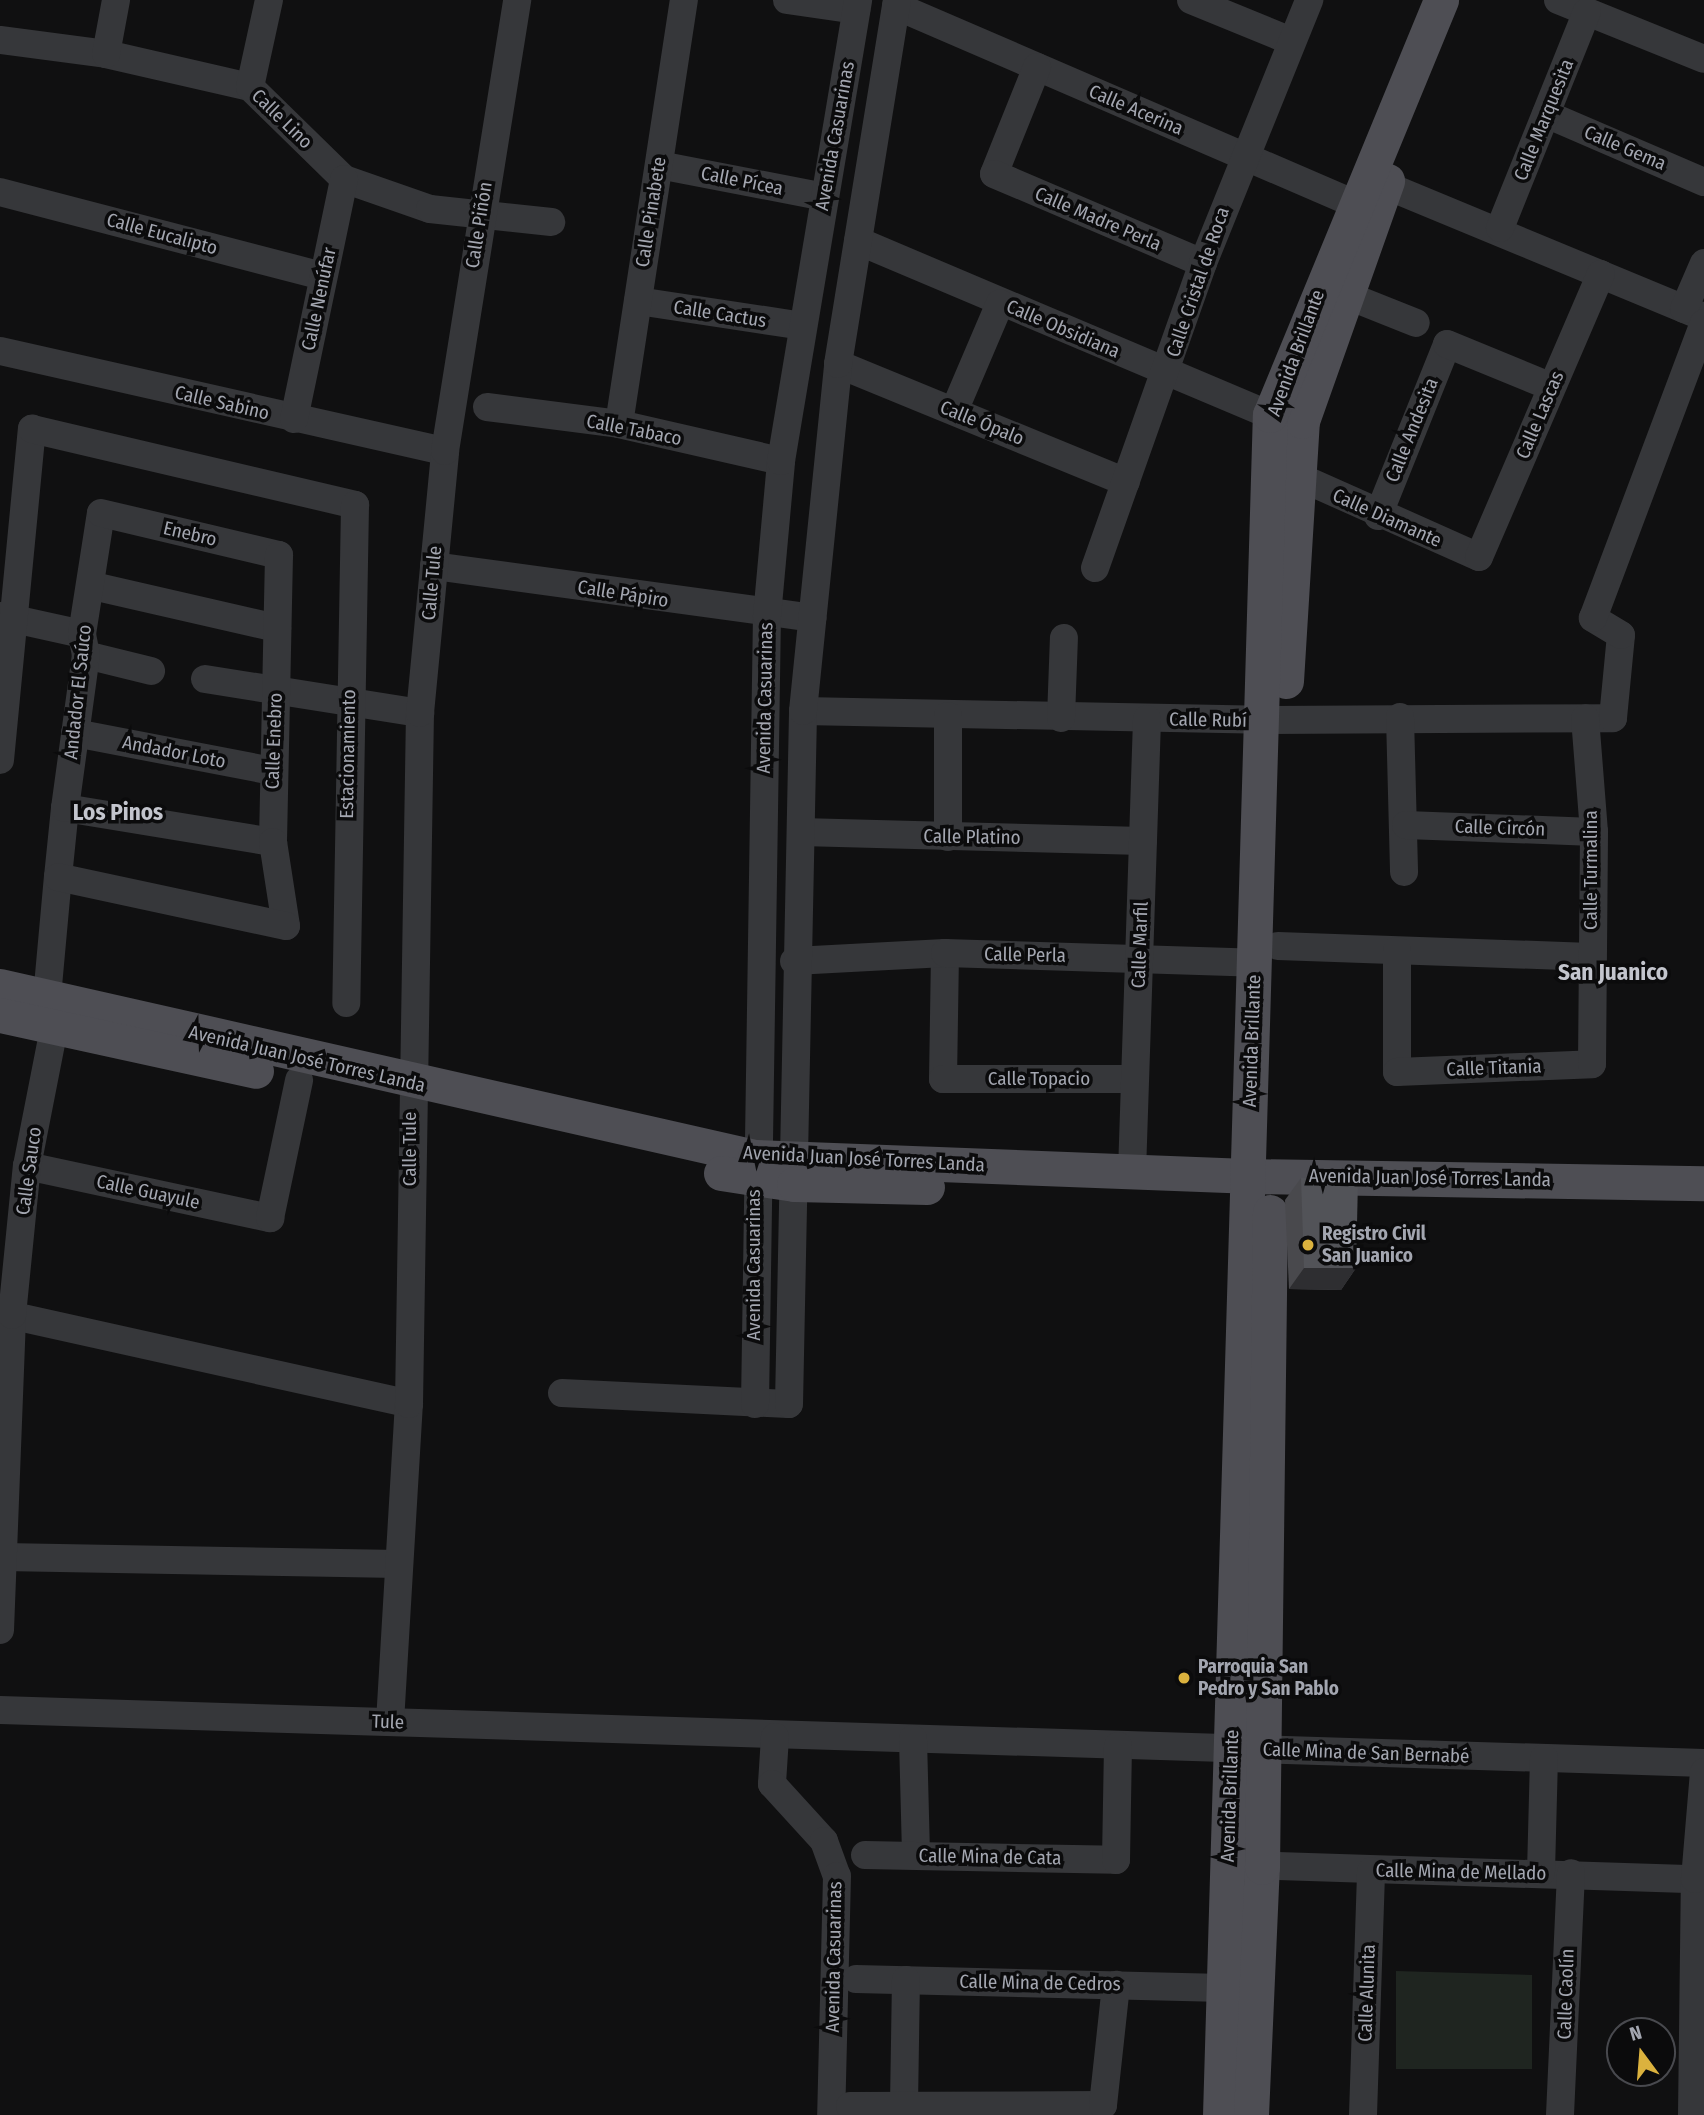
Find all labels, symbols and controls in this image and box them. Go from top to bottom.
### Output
street label: Calle Marquesita [1509,56,1579,184]
street label: Avenida Casuarinas [811,60,859,212]
street label: Calle Acerina [1085,80,1187,140]
street label: Calle Lino [247,85,317,153]
street label: Calle Gema [1581,121,1669,175]
street label: Calle Pinabete [631,155,671,269]
street label: Calle Pícea [699,162,785,200]
street label: Calle Piñón [461,180,497,270]
street label: Calle Madre Perla [1031,182,1165,256]
street label: Calle Cristal de Roca [1162,204,1234,360]
street label: Calle Eucalipto [104,208,220,260]
street label: Calle Nenúfar [297,245,341,353]
street label: Avenida Brillante [1263,287,1329,419]
street label: Calle Cactus [672,295,768,333]
street label: Calle Obsidiana [1003,295,1123,363]
street label: Calle Lascas [1511,368,1569,462]
street label: Calle Andesita [1381,375,1443,485]
street label: Calle Sabino [173,381,271,425]
street label: Calle Ópalo [937,396,1027,450]
street label: Calle Tabaco [584,410,684,450]
street label: Calle Diamante [1329,484,1445,552]
street label: Enebro [161,517,219,551]
street label: Calle Tule [417,545,447,621]
street label: Calle Pápiro [576,576,670,612]
street label: Avenida Casuarinas [752,622,778,774]
street label: Andador El Saúco [60,623,96,761]
street label: Estacionamiento [335,689,361,819]
street label: Calle Enebro [261,692,287,790]
street label: Calle Rubí [1169,708,1247,732]
street label: Andador Loto [120,731,228,773]
district label: Los Pinos [73,798,163,826]
street label: Calle Turmalina [1580,810,1602,930]
street label: Calle Circón [1454,815,1546,841]
street label: Calle Platino [923,825,1021,849]
street label: Calle Marfil [1127,901,1153,989]
street label: Calle Perla [984,943,1066,967]
district label: San Juanico [1558,958,1668,986]
street label: Avenida Brillante [1238,974,1266,1108]
street label: Avenida Juan José Torres Landa [186,1021,428,1097]
street label: Calle Titania [1446,1055,1542,1081]
street label: Calle Topacio [988,1068,1090,1090]
street label: Calle Tule [399,1112,421,1186]
street label: Calle Sauco [12,1125,46,1217]
street label: Avenida Juan José Torres Landa [743,1141,985,1177]
street label: Avenida Juan José Torres Landa [1309,1164,1551,1192]
street label: Calle Guayule [94,1170,202,1214]
street label: Avenida Casuarinas [743,1189,765,1341]
place label: Registro Civil San Juanico [1322,1223,1426,1267]
marker: Registro Civil San Juanico [1300,1237,1316,1253]
place label: Parroquia San Pedro y San Pablo [1198,1656,1339,1700]
marker: Parroquia San Pedro y San Pablo [1176,1670,1192,1686]
street label: Tule [371,1710,405,1734]
street label: Avenida Brillante [1216,1729,1244,1863]
street label: Calle Mina de San Bernabé [1262,1738,1470,1768]
street label: Calle Mina de Cata [918,1844,1062,1870]
street label: Calle Mina de Mellado [1375,1859,1547,1885]
street label: Avenida Casuarinas [821,1881,847,2033]
street label: Calle Alunita [1354,1944,1380,2042]
street label: Calle Caolín [1553,1948,1579,2040]
street label: Calle Mina de Cedros [959,1970,1121,1996]
north arrow [1606,2017,1676,2087]
text: N [1627,2021,1644,2046]

